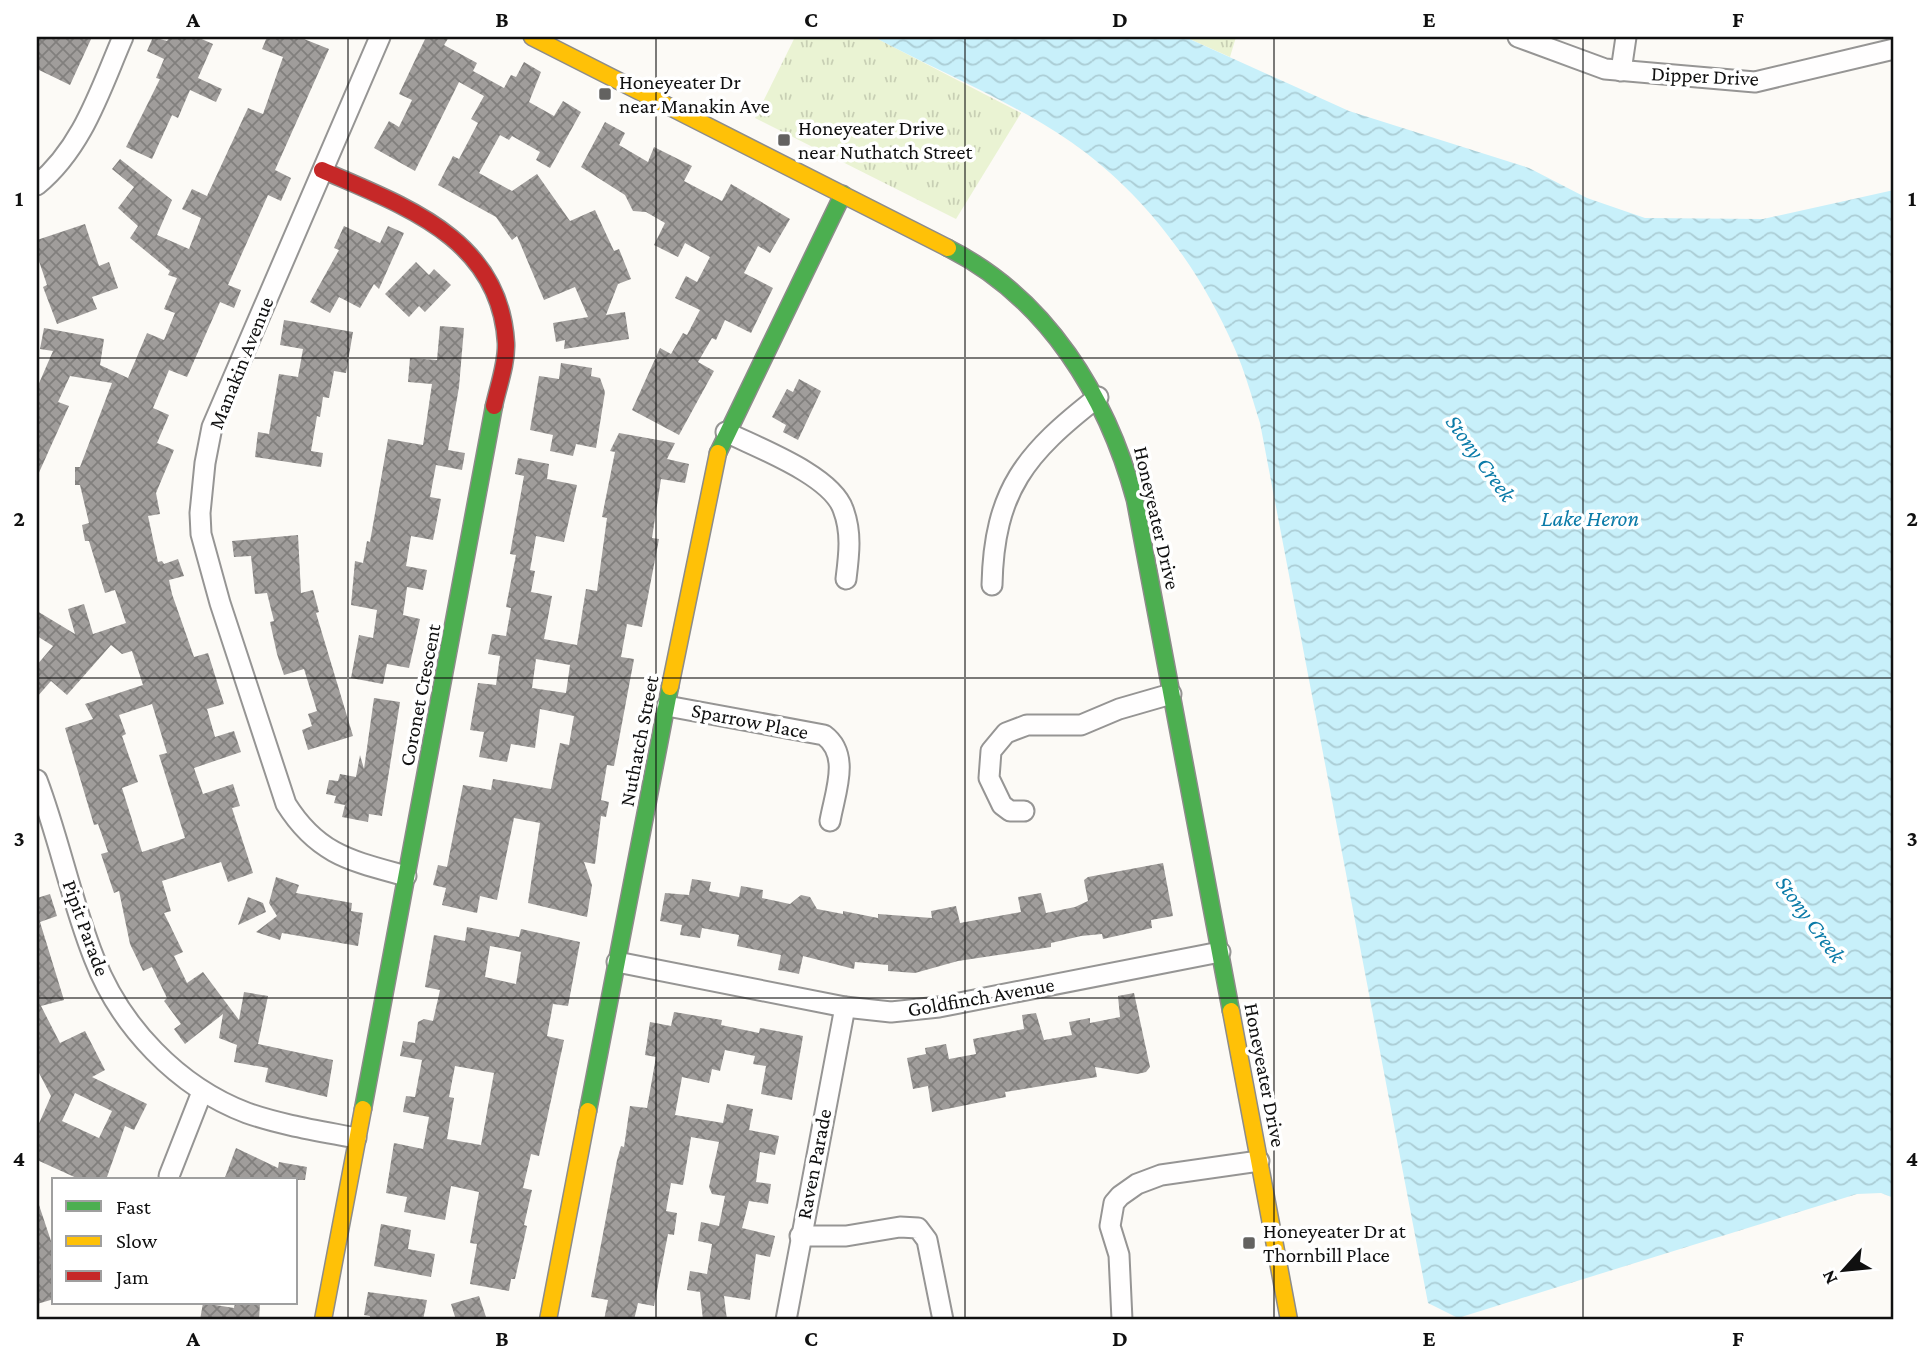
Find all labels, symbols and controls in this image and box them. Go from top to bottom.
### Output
text: A [185,6,200,32]
text: B [495,6,509,32]
text: C [804,6,818,32]
text: D [1112,6,1128,32]
text: E [1422,6,1436,32]
text: F [1732,6,1744,32]
street label: Dipper Drive [1651,61,1759,91]
place label: Honeyeater Dr near Manakin Ave [619,70,770,118]
marker: Honeyeater Dr near Manakin Ave [597,86,613,102]
place label: Honeyeater Drive near Nuthatch Street [798,116,973,164]
marker: Honeyeater Drive near Nuthatch Street [776,132,792,148]
text: 1 [15,185,24,211]
text: 1 [1908,185,1917,211]
street label: Manakin Avenue [204,293,278,433]
water label: Stony Creek [1441,409,1522,507]
street label: Honeyeater Drive [1129,444,1185,592]
text: 2 [13,505,25,531]
water label: Lake Heron [1541,505,1639,531]
text: 2 [1906,505,1918,531]
street label: Coronet Crescent [394,621,446,768]
street label: Nuthatch Street [615,673,664,808]
street label: Sparrow Place [690,698,810,744]
text: 3 [13,825,25,851]
text: 3 [1906,825,1918,851]
water label: Stony Creek [1771,870,1852,968]
street label: Pipit Parade [58,877,114,979]
street label: Goldfinch Avenue [906,972,1056,1022]
street label: Honeyeater Drive [1239,1001,1291,1149]
street label: Raven Parade [792,1107,836,1221]
text: 4 [13,1145,25,1171]
text: 4 [1906,1145,1918,1171]
legend [52,1178,298,1304]
text: Fast [116,1195,152,1219]
place label: Honeyeater Dr at Thornbill Place [1263,1219,1407,1267]
text: Slow [116,1229,158,1253]
north arrow [1808,1234,1878,1304]
marker: Honeyeater Dr at Thornbill Place [1241,1235,1257,1251]
text: Jam [114,1265,149,1289]
text: N [1817,1267,1842,1288]
text: A [185,1325,200,1351]
text: B [495,1325,509,1351]
text: C [804,1325,818,1351]
text: D [1112,1325,1128,1351]
text: E [1422,1325,1436,1351]
text: F [1732,1325,1744,1351]

